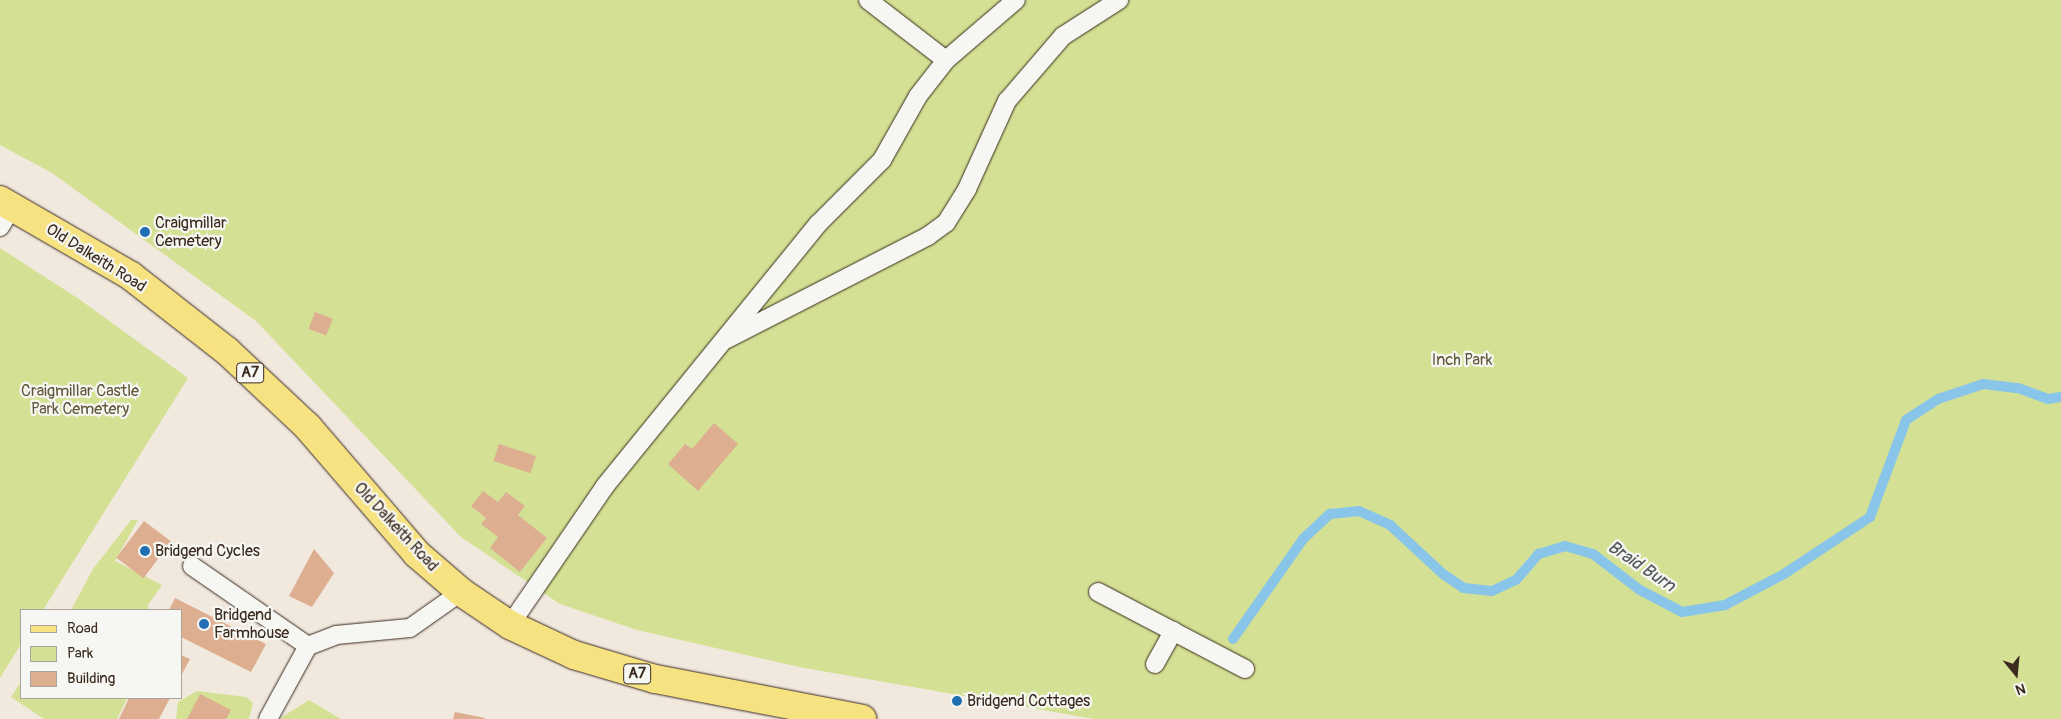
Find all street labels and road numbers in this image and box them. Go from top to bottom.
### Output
street label: Old Dalkeith Road [42,220,150,296]
road number: A7 [235,360,265,386]
street label: Old Dalkeith Road [350,479,442,575]
road number: A7 [622,662,652,686]

